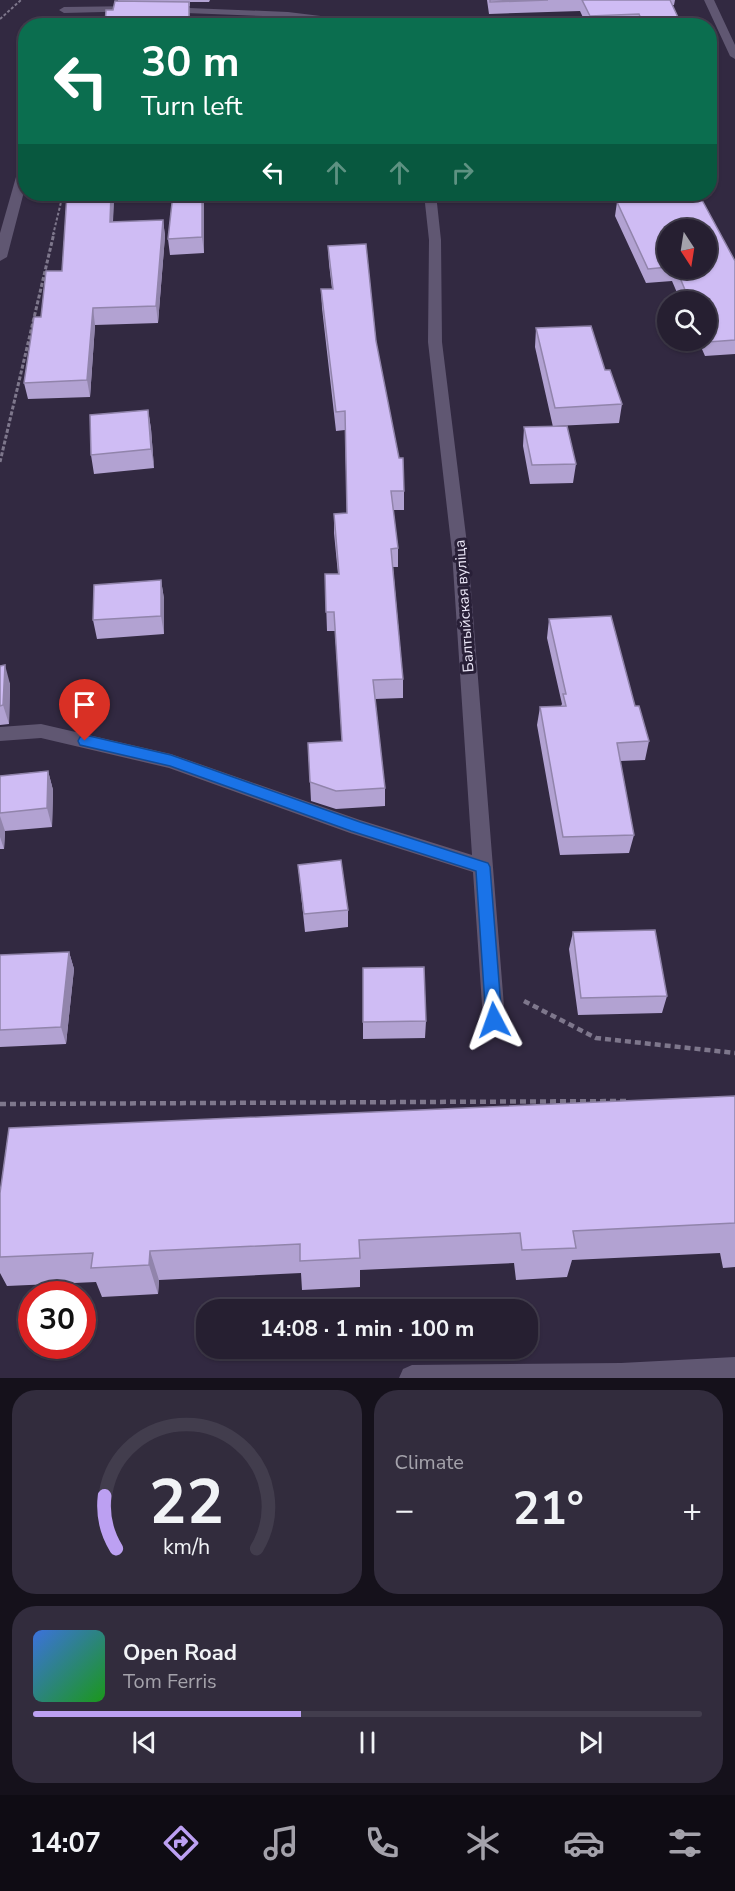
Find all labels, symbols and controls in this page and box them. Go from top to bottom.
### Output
text: 30 m [141,34,240,91]
icon: left [42,42,120,120]
text: Turn left [141,88,242,125]
icon: left [257,156,290,189]
icon: ahead [320,156,353,189]
icon: ahead [383,156,416,189]
icon: right [446,156,479,189]
north arrow [657,219,717,279]
map controls [657,219,717,351]
button: search [657,291,717,351]
street label: Балтыйская вуліца [449,539,479,673]
pin [59,679,110,741]
icon: arrive [68,688,101,721]
position arrow [462,988,526,1052]
speed limit sign: 30 [18,1281,96,1359]
text: 14:08 · 1 min · 100 m [260,1314,474,1344]
text: Climate [395,1449,464,1476]
text: 22 [149,1460,224,1545]
text: 21° [513,1479,584,1540]
text: − [395,1488,414,1533]
text: + [682,1488,702,1533]
text: km/h [163,1532,210,1562]
text: Open Road [123,1638,237,1668]
text: Tom Ferris [123,1668,217,1695]
icon: previous [128,1726,161,1759]
icon: pause [351,1726,384,1759]
icon: next [574,1726,607,1759]
icon: directions [160,1822,202,1864]
icon: music [260,1822,302,1864]
icon: phone [361,1822,403,1864]
icon: climate [462,1822,504,1864]
icon: car [563,1822,605,1864]
icon: filters [664,1822,706,1864]
text: 14:07 [29,1825,101,1862]

